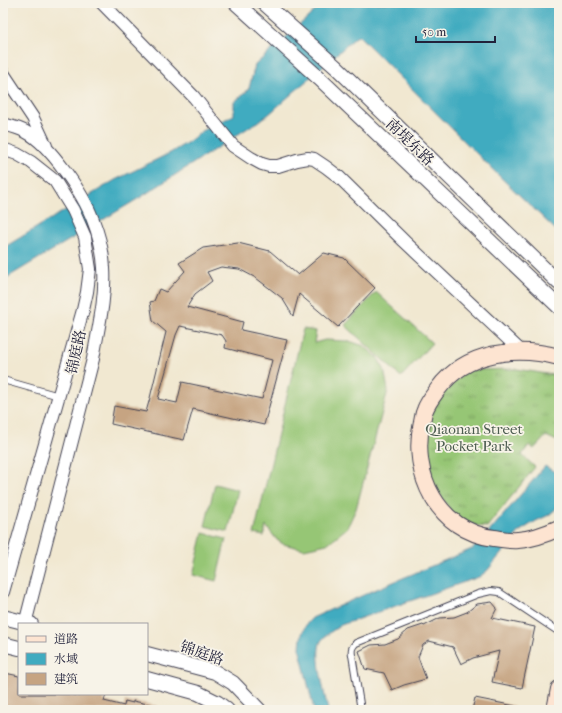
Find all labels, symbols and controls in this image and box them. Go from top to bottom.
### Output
scale bar [416,18,495,44]
text: 50 m [422,25,446,39]
street label: 南堤东路 [382,115,438,169]
street label: 锦庭路 [63,328,89,376]
park label: Qiaonan Street Pocket Park [425,420,523,455]
legend [18,623,148,695]
text: 道路 [54,632,78,646]
street label: 锦庭路 [178,637,226,669]
text: 水域 [54,652,78,666]
text: 建筑 [54,672,78,686]

